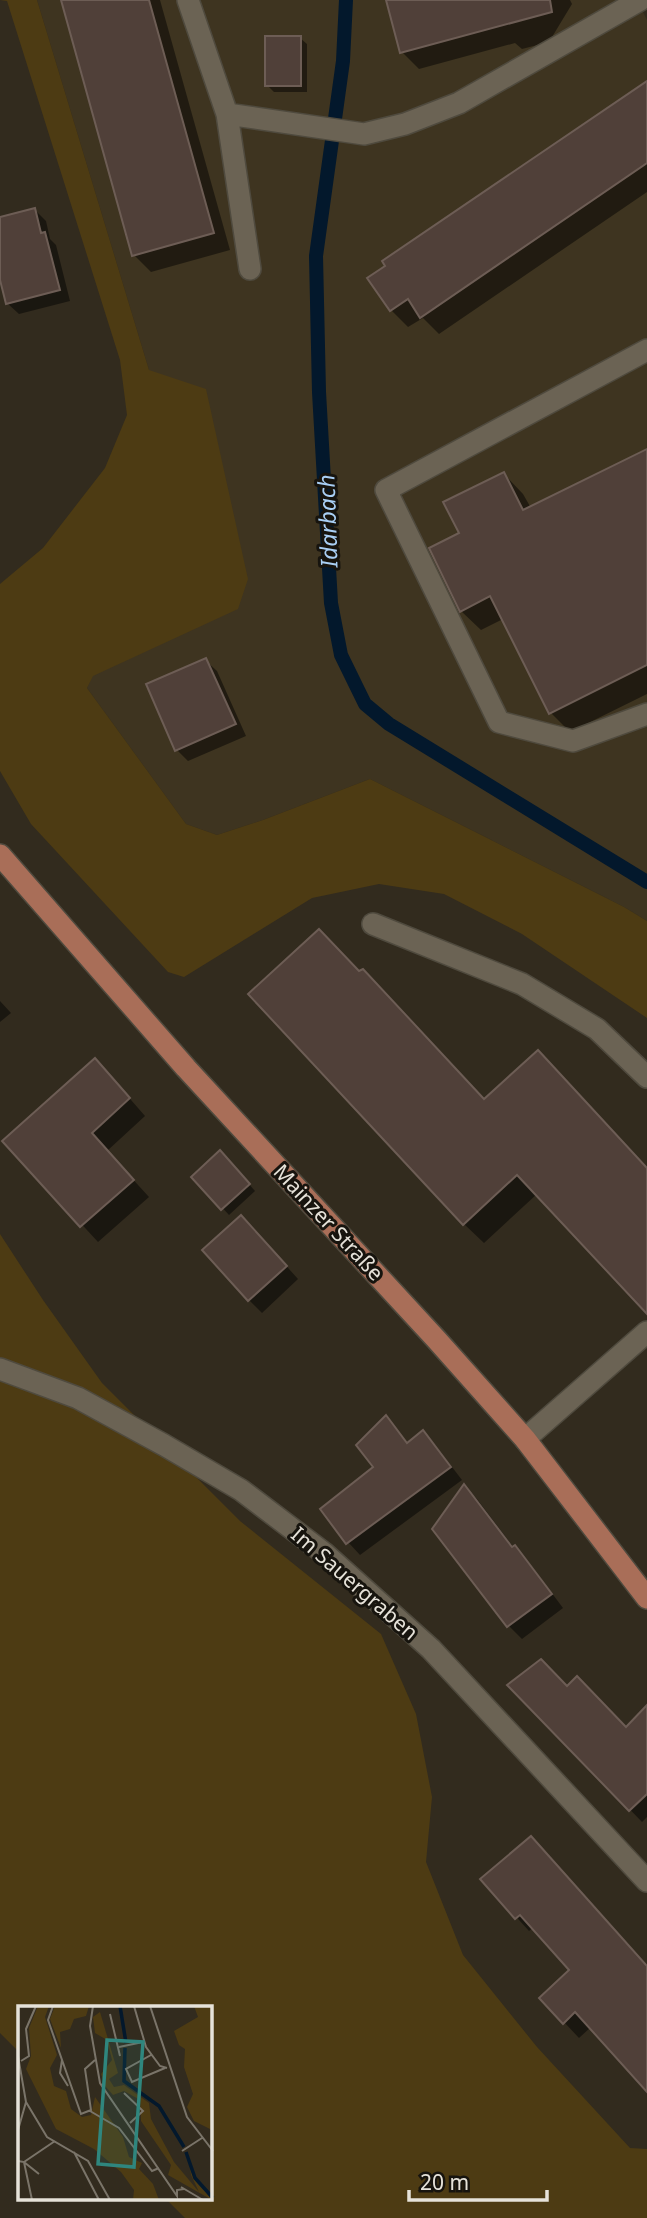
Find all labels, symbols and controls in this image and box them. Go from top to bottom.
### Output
water label: Idarbach [309,474,345,569]
street label: Mainzer Straße [268,1158,390,1286]
street label: Im Sauergraben [286,1520,424,1646]
inset map [18,2006,212,2200]
scale bar [409,2158,547,2202]
text: 20 m [420,2168,469,2196]

